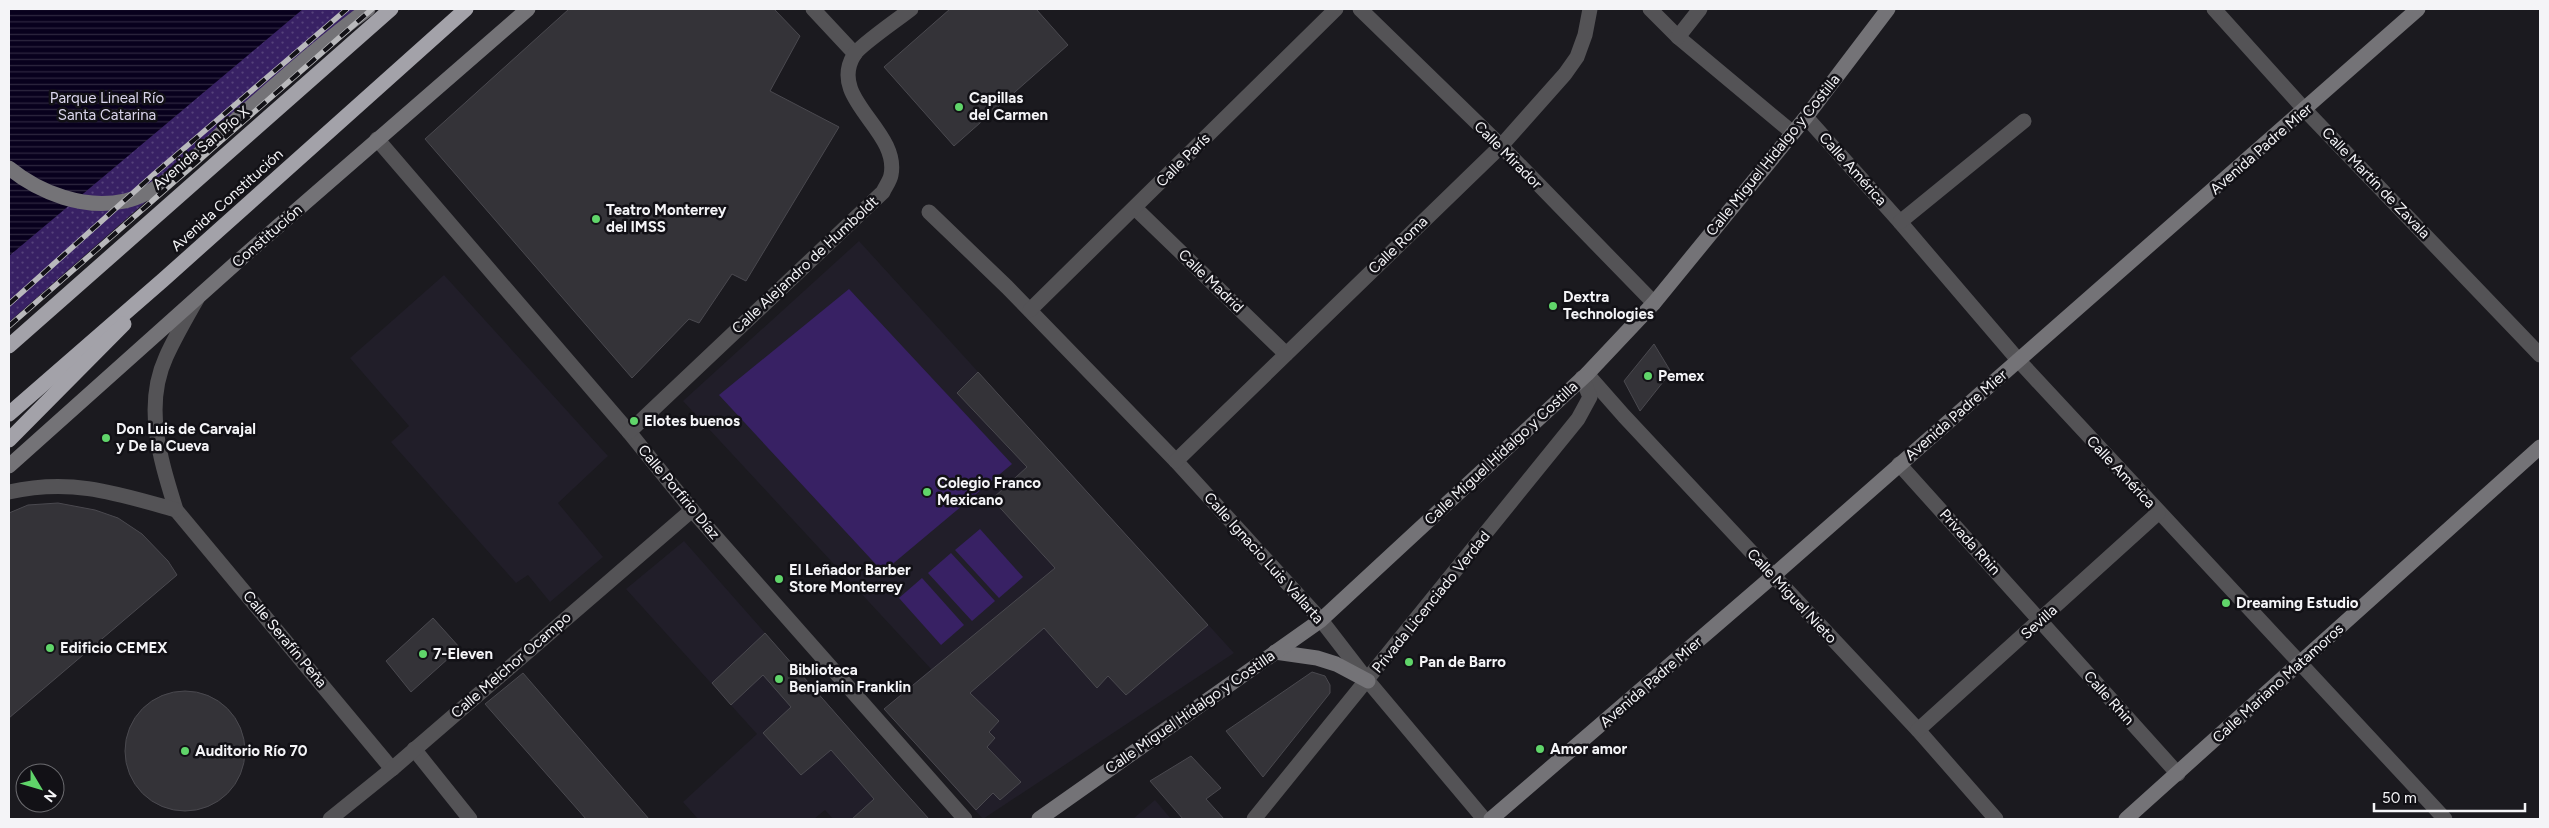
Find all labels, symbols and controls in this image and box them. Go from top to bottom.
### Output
street label: Calle Miguel Hidalgo y Costilla [1702,71,1844,239]
park label: Parque Lineal Río Santa Catarina [50,89,164,124]
place label: Capillas del Carmen [969,89,1048,124]
street label: Avenida Padre Mier [2206,100,2316,198]
marker: Capillas del Carmen [953,101,965,113]
street label: Avenida San Pío X [149,102,254,194]
street label: Calle Mirador [1470,117,1546,193]
street label: Calle Martín de Zavala [2318,124,2434,242]
street label: Calle París [1152,129,1214,191]
street label: Calle América [1815,129,1891,209]
street label: Avenida Constitución [167,145,287,255]
street label: Calle Alejandro de Humboldt [728,192,882,337]
street label: Constitución [228,201,306,271]
place label: Teatro Monterrey del IMSS [606,201,727,236]
street label: Calle Roma [1365,212,1431,278]
marker: Teatro Monterrey del IMSS [590,213,602,225]
street label: Calle Madrid [1175,246,1247,316]
place label: Dextra Technologies [1563,288,1654,323]
marker: Dextra Technologies [1547,300,1559,312]
street label: Avenida Padre Mier [1901,366,2011,464]
place label: Pemex [1658,367,1704,385]
marker: Pemex [1642,370,1654,382]
street label: Calle Miguel Hidalgo y Costilla [1421,377,1581,529]
place label: Elotes buenos [644,412,740,430]
marker: Elotes buenos [628,415,640,427]
place label: Don Luis de Carvajal y De la Cueva [116,420,256,455]
marker: Don Luis de Carvajal y De la Cueva [100,432,112,444]
street label: Calle América [2083,432,2159,512]
street label: Calle Porfirio Díaz [634,441,724,543]
place label: Colegio Franco Mexicano [937,474,1041,509]
marker: Colegio Franco Mexicano [921,486,933,498]
street label: Calle Ignacio Luis Vallarta [1200,489,1328,627]
street label: Privada Rhin [1936,505,2004,579]
street label: Privada Licenciado Verdad [1368,527,1494,677]
street label: Calle Miguel Nieto [1743,545,1841,647]
place label: El Leñador Barber Store Monterrey [789,561,911,596]
marker: El Leñador Barber Store Monterrey [773,573,785,585]
street label: Calle Serafín Peña [239,587,331,691]
place label: Dreaming Estudio [2236,594,2359,612]
marker: Dreaming Estudio [2220,597,2232,609]
street label: Sevilla [2017,601,2061,643]
street label: Calle Melchor Ocampo [447,608,575,722]
street label: Calle Mariano Matamoros [2209,619,2347,747]
street label: Avenida Padre Mier [1596,633,1706,731]
place label: Edificio CEMEX [60,639,168,657]
marker: Edificio CEMEX [44,642,56,654]
place label: 7-Eleven [433,645,493,663]
street label: Calle Miguel Hidalgo y Costilla [1102,646,1278,778]
marker: 7-Eleven [417,648,429,660]
place label: Pan de Barro [1419,653,1506,671]
marker: Pan de Barro [1403,656,1415,668]
place label: Biblioteca Benjamin Franklin [789,661,911,696]
street label: Calle Rhin [2080,667,2138,729]
marker: Biblioteca Benjamin Franklin [773,673,785,685]
place label: Amor amor [1550,740,1628,758]
place label: Auditorio Río 70 [195,742,308,760]
marker: Amor amor [1534,743,1546,755]
marker: Auditorio Río 70 [179,745,191,757]
north arrow [15,763,65,813]
scale bar [2374,780,2525,812]
text: N [40,786,60,805]
text: 50 m [2382,789,2417,807]

